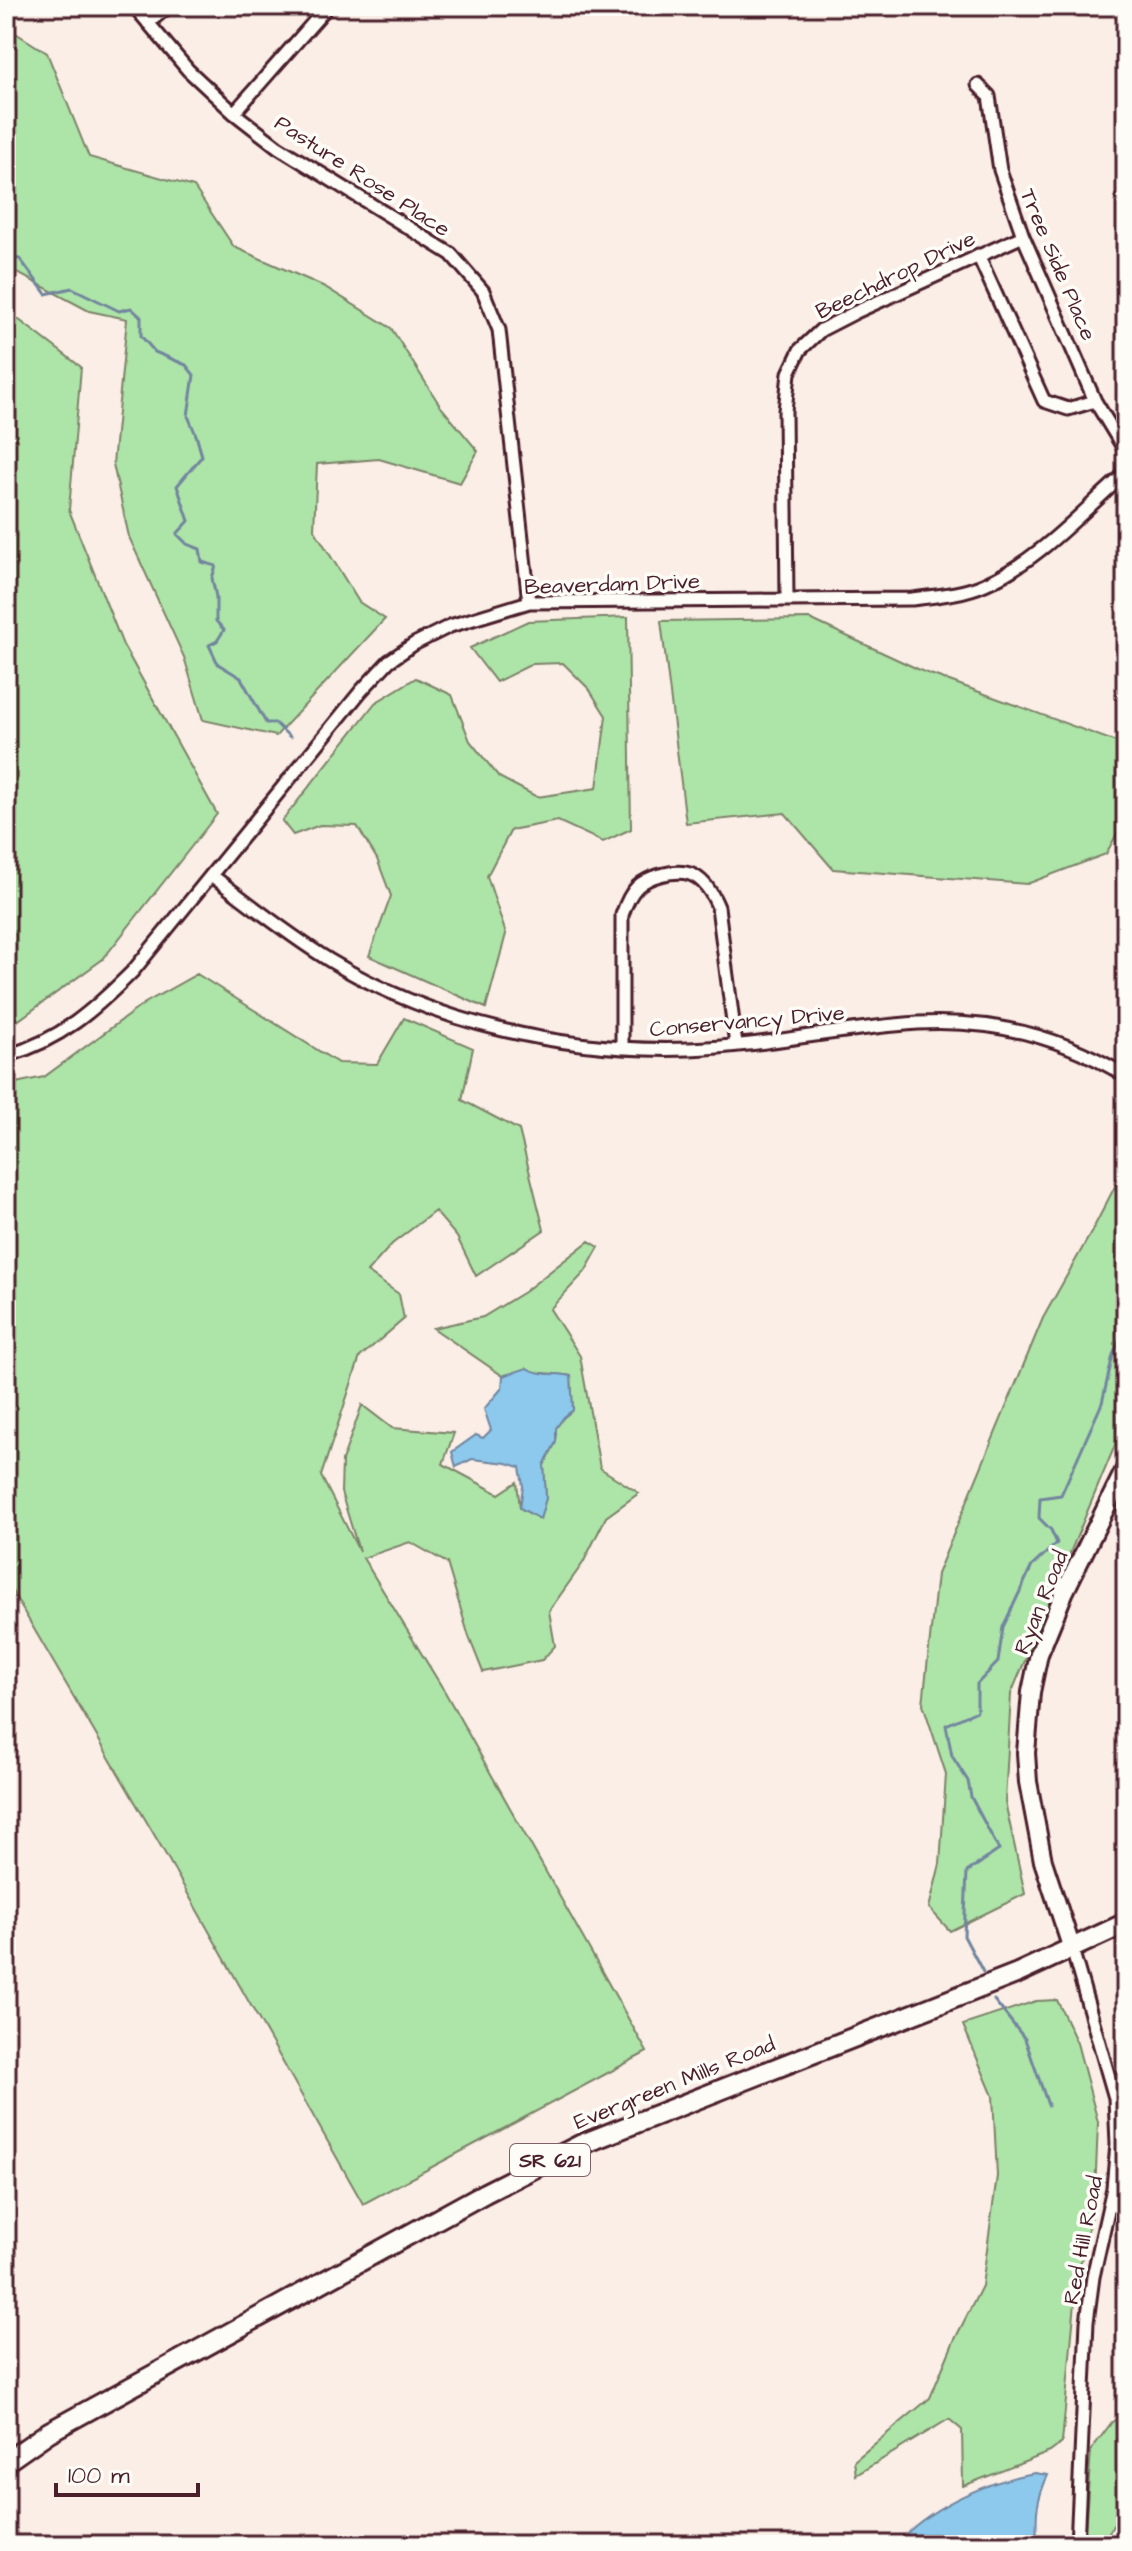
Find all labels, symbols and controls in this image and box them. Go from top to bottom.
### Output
street label: Pasture Rose Place [268,108,456,245]
street label: Tree Side Place [1012,184,1104,345]
street label: Beechdrop Drive [811,223,981,327]
street label: Beaverdam Drive [524,566,700,603]
street label: Conservancy Drive [648,998,846,1046]
street label: Ryan Road [1007,1546,1077,1659]
street label: Evergreen Mills Road [569,2029,780,2139]
road number: SR 621 [510,2144,590,2176]
street label: Red Hill Road [1056,2173,1111,2307]
scale bar [56,2447,198,2497]
text: 100 m [68,2459,130,2493]

